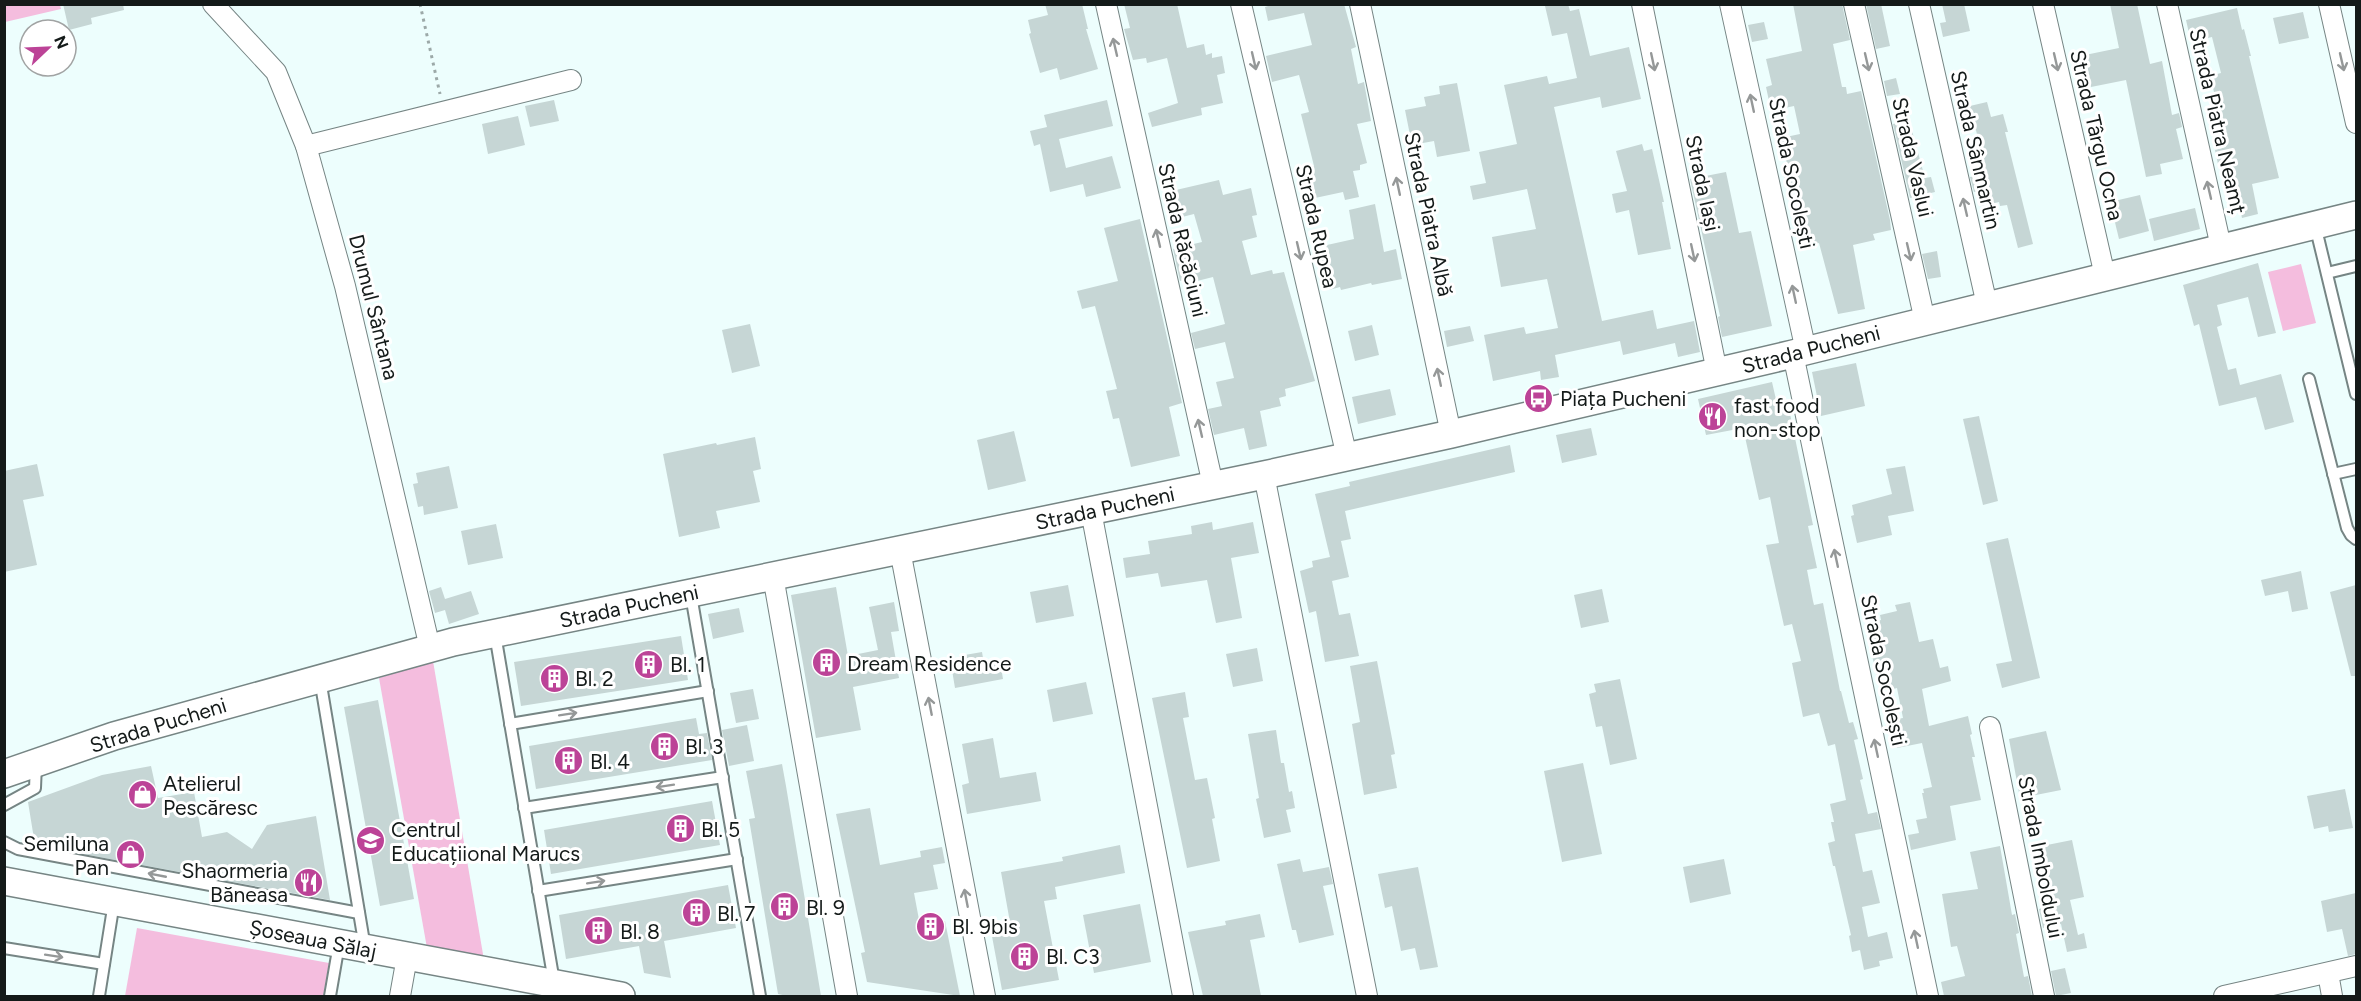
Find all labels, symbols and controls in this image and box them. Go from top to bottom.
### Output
north arrow [18,18,78,78]
street label: Strada Piatra Neamț [2184,26,2252,216]
text: N [50,33,73,52]
one-way arrow [1109,38,1120,58]
street label: Strada Târgu Ocna [2065,47,2129,223]
one-way arrow [1862,51,1873,71]
one-way arrow [2051,51,2062,71]
one-way arrow [1249,52,1261,71]
one-way arrow [1648,52,1659,71]
one-way arrow [2337,52,2349,71]
street label: Strada Sânmartin [1946,68,2006,232]
one-way arrow [1746,94,1757,114]
street label: Strada Socolești [1764,95,1820,251]
street label: Strada Vaslui [1887,95,1939,219]
street label: Strada Piatra Albă [1399,130,1459,298]
street label: Strada Iași [1681,132,1725,234]
street label: Strada Răcăciuni [1153,161,1213,319]
street label: Strada Rupea [1291,162,1343,290]
one-way arrow [1392,177,1403,197]
one-way arrow [2202,181,2214,200]
one-way arrow [1958,198,1970,217]
one-way arrow [1151,229,1163,248]
street label: Drumul Sântana [344,232,404,382]
one-way arrow [1293,242,1305,261]
one-way arrow [1904,242,1915,261]
one-way arrow [1687,243,1699,262]
one-way arrow [1787,284,1799,303]
street label: Strada Pucheni [1739,320,1883,378]
one-way arrow [1432,368,1444,387]
bus stop icon: Piața Pucheni [1523,382,1555,414]
place label: Piața Pucheni [1560,386,1686,411]
place label: fast food non-stop [1734,393,1821,442]
restaurant icon: fast food non-stop [1697,401,1729,433]
one-way arrow [1194,419,1205,438]
street label: Strada Pucheni [1033,481,1177,535]
one-way arrow [1830,548,1841,568]
street label: Strada Pucheni [557,579,701,633]
street label: Strada Socolești [1856,592,1912,748]
building icon: Dream Residence [810,647,842,679]
building icon: Bl. 1 [633,648,665,680]
place label: Dream Residence [847,651,1011,676]
place label: Bl. 1 [670,652,706,677]
building icon: Bl. 2 [538,662,570,694]
place label: Bl. 2 [575,666,614,691]
street label: Strada Pucheni [87,692,229,758]
one-way arrow [924,697,935,716]
one-way arrow [557,709,577,720]
building icon: Bl. 3 [648,730,680,762]
place label: Bl. 3 [685,734,723,759]
one-way arrow [1870,739,1881,759]
building icon: Bl. 4 [553,745,585,777]
place label: Bl. 4 [590,749,630,774]
place label: Atelierul Pescăresc [163,771,258,820]
street label: Strada Imboldului [2013,774,2069,940]
shop icon: Atelierul Pescăresc [126,779,158,811]
one-way arrow [656,780,675,791]
building icon: Bl. 5 [664,813,696,845]
place label: Centrul Educațiional Marucs [391,817,580,866]
place label: Bl. 5 [701,817,740,842]
school or university icon: Centrul Educațiional Marucs [354,825,386,857]
place label: Semiluna Pan [23,831,109,880]
shop icon: Semiluna Pan [114,839,146,871]
place label: Shaormeria Băneasa [181,858,288,907]
restaurant icon: Shaormeria Băneasa [293,866,325,898]
one-way arrow [147,869,167,880]
one-way arrow [586,876,605,887]
one-way arrow [960,888,971,908]
building icon: Bl. 9 [769,891,801,923]
place label: Bl. 9 [806,895,845,920]
building icon: Bl. 7 [680,897,712,929]
place label: Bl. 7 [717,901,755,926]
building icon: Bl. 9bis [915,910,947,942]
street label: Șoseaua Sălaj [247,914,379,964]
place label: Bl. 9bis [952,914,1018,939]
building icon: Bl. 8 [583,915,615,947]
place label: Bl. 8 [620,919,660,944]
one-way arrow [1910,930,1921,950]
building icon: Bl. C3 [1009,940,1041,972]
place label: Bl. C3 [1046,944,1100,969]
one-way arrow [44,950,64,961]

